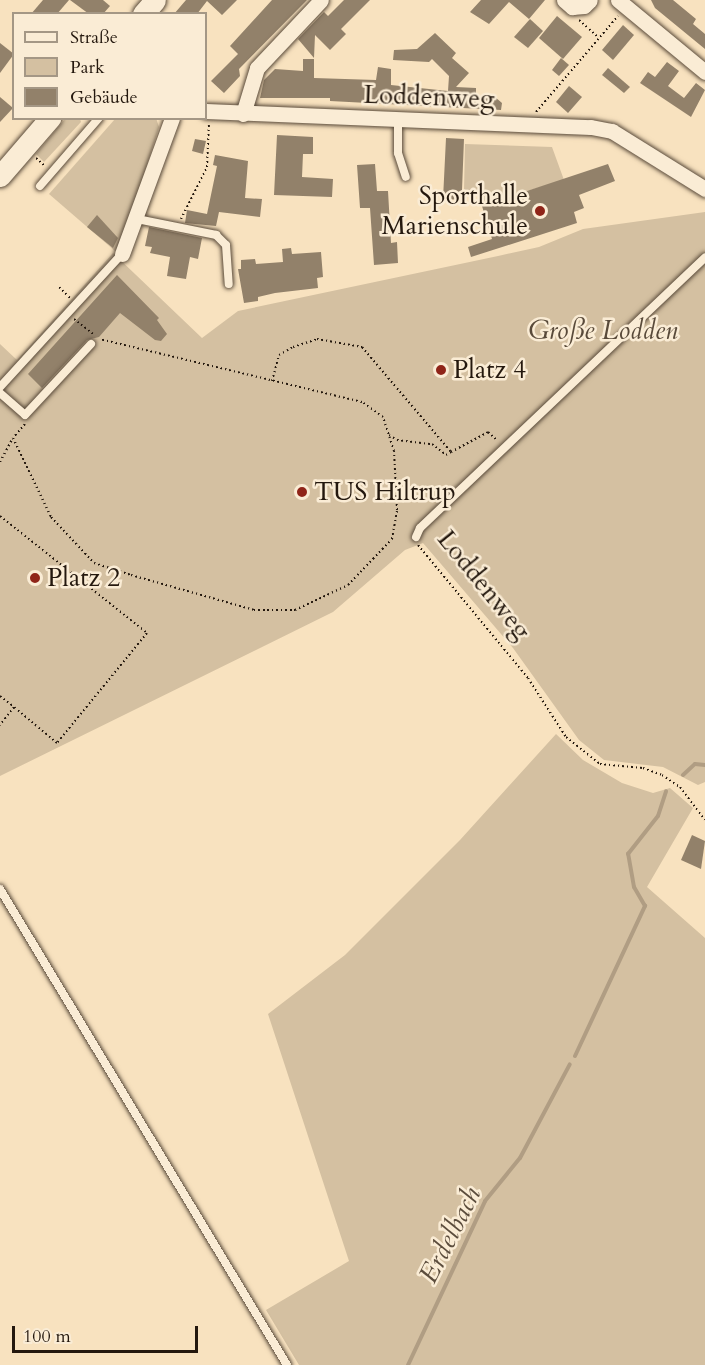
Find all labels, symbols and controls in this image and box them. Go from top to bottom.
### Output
legend [12,12,207,120]
text: Straße [70,25,118,50]
text: Park [70,55,105,80]
street label: Loddenweg [363,79,495,115]
text: Gebäude [70,85,138,110]
place label: Sporthalle Marienschule [381,180,528,242]
marker: Sporthalle Marienschule [533,204,547,218]
park label: Große Lodden [528,315,678,347]
place label: Platz 4 [453,354,526,386]
marker: Platz 4 [434,363,448,377]
place label: TUS Hiltrup [314,476,456,508]
marker: TUS Hiltrup [295,485,309,499]
street label: Loddenweg [431,524,537,646]
place label: Platz 2 [47,562,120,594]
marker: Platz 2 [28,571,42,585]
water label: Erdelbach [412,1182,488,1288]
scale bar [15,1314,201,1352]
text: 100 m [23,1324,71,1349]

